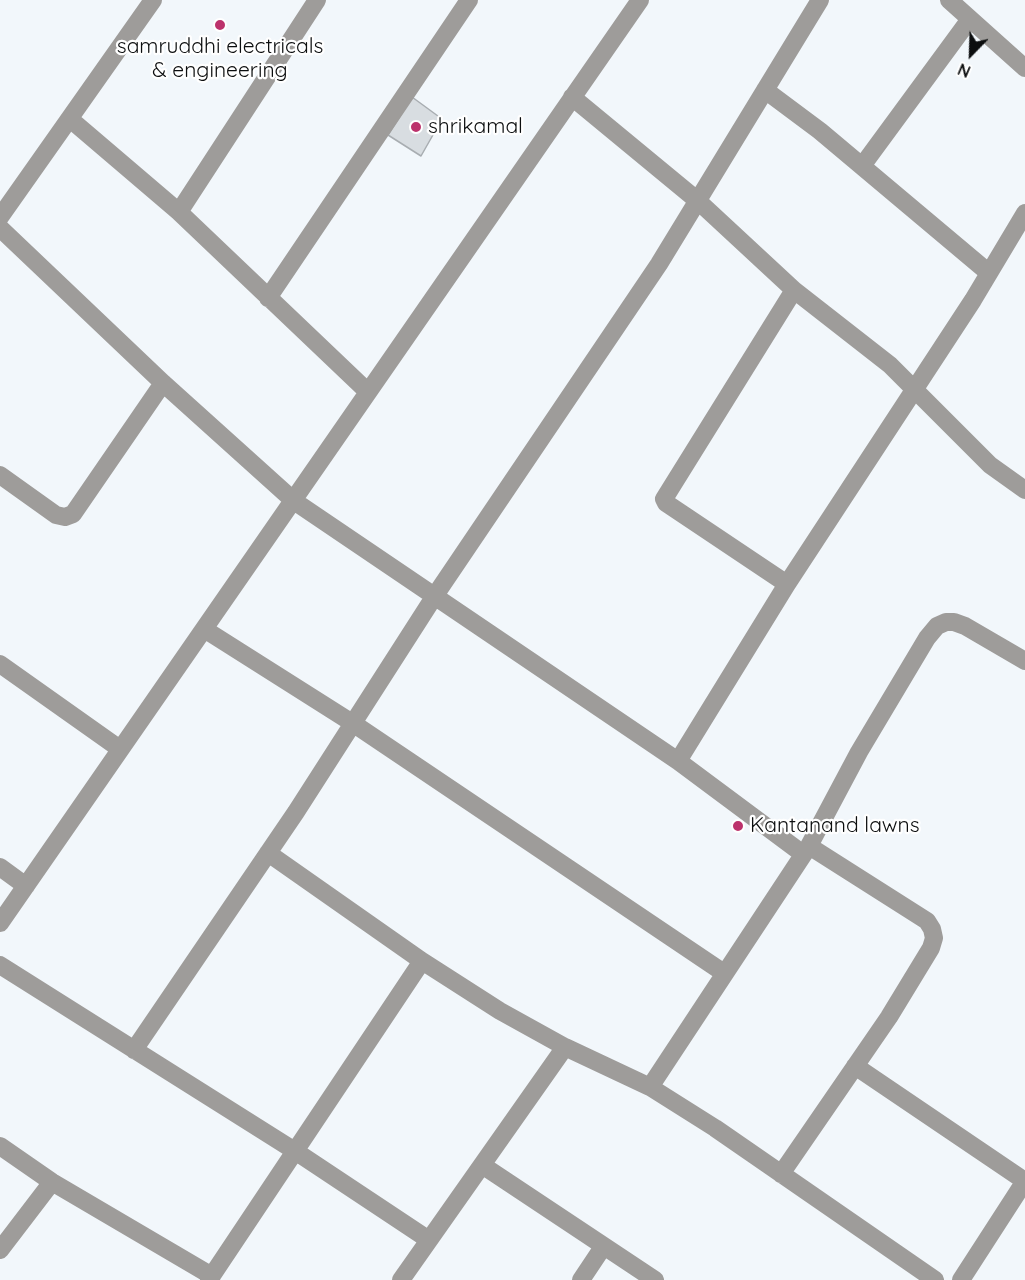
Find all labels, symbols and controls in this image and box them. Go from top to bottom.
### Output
marker: samruddhi electricals & engineering [213,18,227,32]
north arrow [941,24,1001,84]
place label: samruddhi electricals & engineering [117,34,323,84]
text: N [955,59,973,82]
place label: shrikamal [428,114,523,140]
marker: shrikamal [409,120,423,134]
place label: Kantanand lawns [750,813,920,839]
marker: Kantanand lawns [731,819,745,833]

